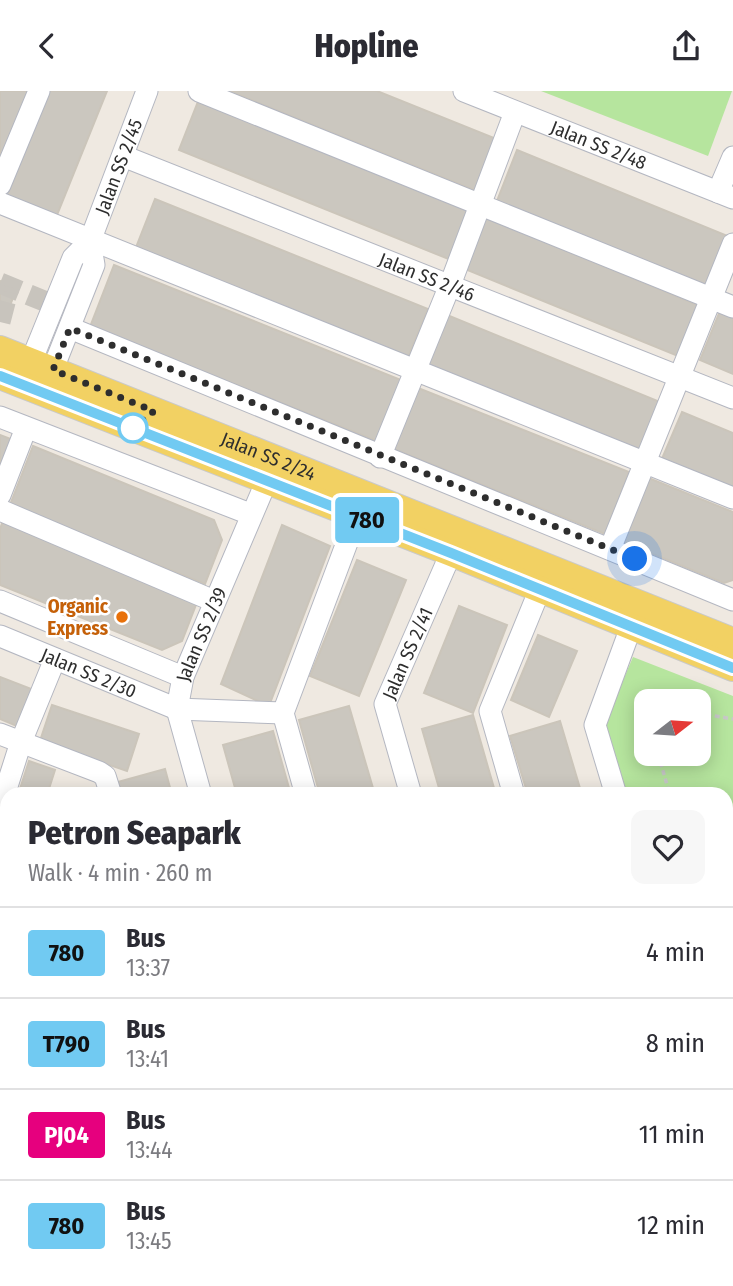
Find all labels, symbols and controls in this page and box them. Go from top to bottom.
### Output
icon: back [28,27,66,65]
text: Hopline [315,27,418,65]
icon: share [667,27,705,65]
street label: Jalan SS 2/45 [90,115,147,217]
street label: Jalan SS 2/48 [547,115,650,174]
street label: Jalan SS 2/46 [376,247,478,306]
unlabelled marker [118,413,148,443]
street label: Jalan SS 2/24 [218,427,319,485]
line badge: 780 [327,497,407,543]
text: 780 [349,506,385,534]
your location [617,541,652,576]
street label: Jalan SS 2/39 [171,584,231,683]
place label: Organic Express [47,595,109,640]
street label: Jalan SS 2/41 [377,604,437,703]
marker: Organic Express [114,609,130,625]
street label: Jalan SS 2/30 [38,643,140,703]
north arrow [634,689,710,767]
map controls [634,689,711,766]
button: heart [631,810,705,884]
text: Petron Seapark [28,813,241,853]
text: Walk · 4 min · 260 m [28,859,213,887]
text: Bus [126,923,165,954]
text: 4 min [646,937,705,968]
text: 780 [49,939,84,967]
text: 13:37 [126,954,170,982]
text: Bus [126,1014,165,1045]
text: 8 min [646,1028,705,1059]
text: T790 [43,1030,90,1058]
text: 13:41 [126,1045,169,1073]
text: Bus [126,1105,165,1136]
text: 11 min [639,1119,705,1150]
text: PJ04 [44,1121,89,1149]
text: 13:44 [126,1136,172,1164]
text: Bus [126,1196,165,1227]
text: 12 min [637,1210,705,1241]
text: 780 [49,1212,84,1240]
text: 13:45 [126,1227,172,1255]

